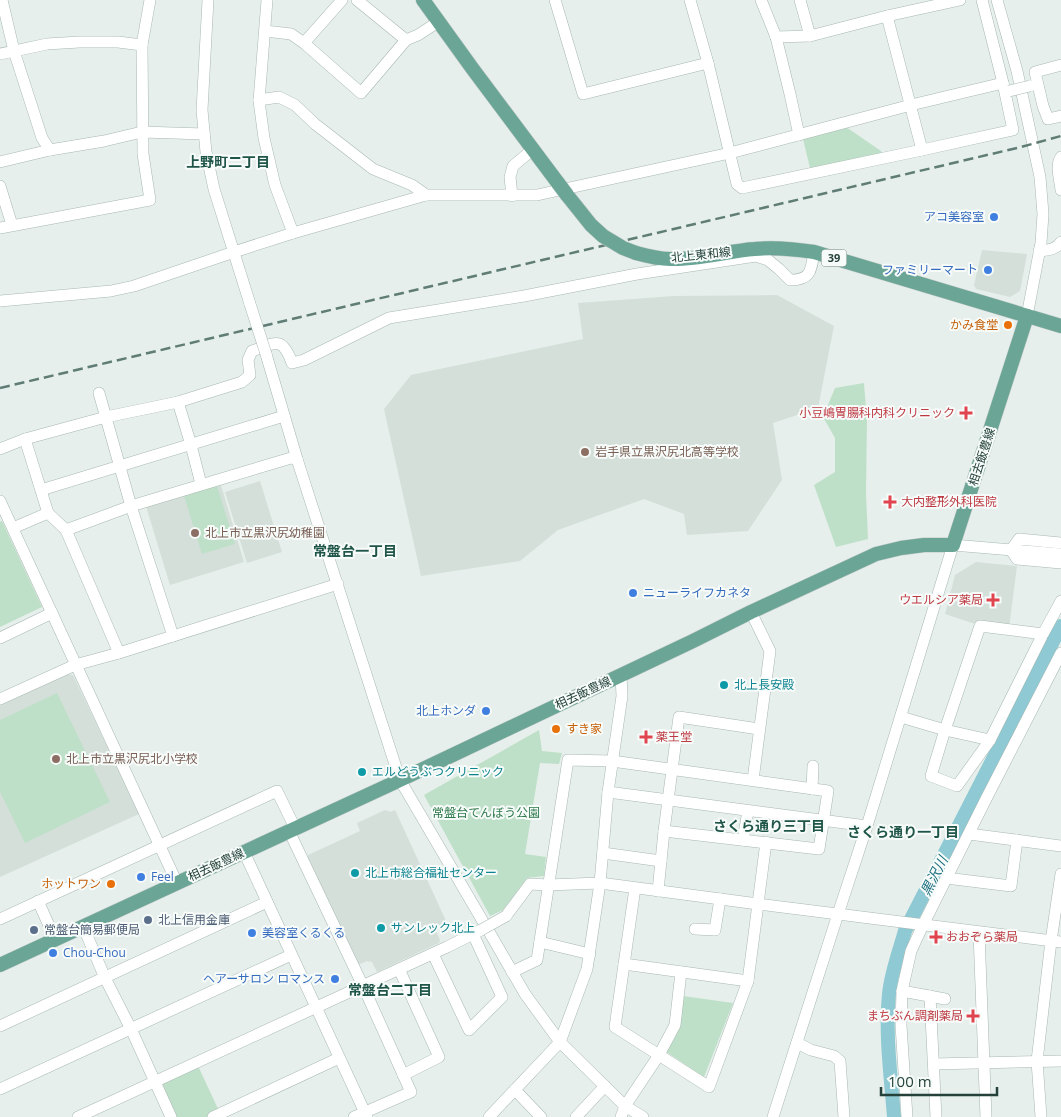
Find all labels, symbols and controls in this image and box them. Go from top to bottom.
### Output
district label: 上野町二丁目 [186,152,270,171]
place label: アコ美容室 [924,208,984,225]
marker: アコ美容室 [988,211,1000,223]
street label: 北上東和線 [670,243,732,266]
road number: 39 [822,250,846,266]
place label: ファミリーマート [882,261,978,278]
marker: ファミリーマート [982,264,994,276]
place label: かみ食堂 [950,316,998,333]
marker: かみ食堂 [1002,319,1014,331]
place label: 小豆嶋胃腸科内科クリニック [799,404,955,421]
marker: 小豆嶋胃腸科内科クリニック [959,406,973,420]
street label: 相去飯豊線 [964,426,999,488]
place label: 岩手県立黒沢尻北高等学校 [595,443,739,460]
marker: 岩手県立黒沢尻北高等学校 [579,446,591,458]
place label: 大内整形外科医院 [901,493,997,510]
marker: 大内整形外科医院 [883,495,897,509]
place label: 北上市立黒沢尻幼稚園 [205,524,325,541]
marker: 北上市立黒沢尻幼稚園 [189,527,201,539]
district label: 常盤台一丁目 [313,541,397,560]
place label: ニューライフカネタ [643,584,751,601]
marker: ニューライフカネタ [627,587,639,599]
place label: ウエルシア薬局 [899,591,983,608]
marker: ウエルシア薬局 [987,594,999,606]
street label: 相去飯豊線 [552,672,614,713]
place label: 北上長安殿 [734,676,794,693]
marker: 北上長安殿 [718,679,730,691]
place label: 北上ホンダ [416,702,476,719]
marker: 北上ホンダ [480,705,492,717]
place label: すき家 [566,720,602,737]
marker: すき家 [550,723,562,735]
place label: 薬王堂 [656,728,692,745]
marker: 薬王堂 [640,731,652,743]
place label: 北上市立黒沢尻北小学校 [66,750,198,767]
marker: 北上市立黒沢尻北小学校 [50,753,62,765]
place label: エルどうぶつクリニック [372,763,504,780]
marker: エルどうぶつクリニック [356,766,368,778]
park label: 常盤台てんぼう公園 [432,804,540,821]
district label: さくら通り三丁目 [713,816,825,835]
district label: さくら通り一丁目 [847,822,959,841]
street label: 相去飯豊線 [185,844,247,885]
water label: 黒沢川 [916,851,952,899]
place label: 北上市総合福祉センター [365,864,497,881]
marker: 北上市総合福祉センター [349,867,361,879]
place label: Feel [151,868,174,885]
marker: Feel [135,871,147,883]
place label: ホットワン [41,875,101,892]
marker: ホットワン [105,878,117,890]
place label: 北上信用金庫 [158,911,230,928]
marker: 北上信用金庫 [142,914,154,926]
place label: サンレック北上 [391,919,475,936]
place label: 常盤台簡易郵便局 [44,921,140,938]
marker: サンレック北上 [375,922,387,934]
marker: 常盤台簡易郵便局 [28,924,40,936]
place label: 美容室くるくる [262,924,346,941]
marker: 美容室くるくる [246,927,258,939]
place label: おおぞら薬局 [946,928,1018,945]
marker: おおぞら薬局 [930,931,942,943]
place label: Chou-Chou [63,944,126,961]
marker: Chou-Chou [47,947,59,959]
place label: ヘアーサロン ロマンス [203,970,325,987]
marker: ヘアーサロン ロマンス [329,973,341,985]
district label: 常盤台二丁目 [348,980,432,999]
place label: まちぶん調剤薬局 [867,1007,963,1024]
marker: まちぶん調剤薬局 [967,1010,979,1022]
scale bar [881,1064,997,1096]
text: 100 m [888,1071,932,1091]

